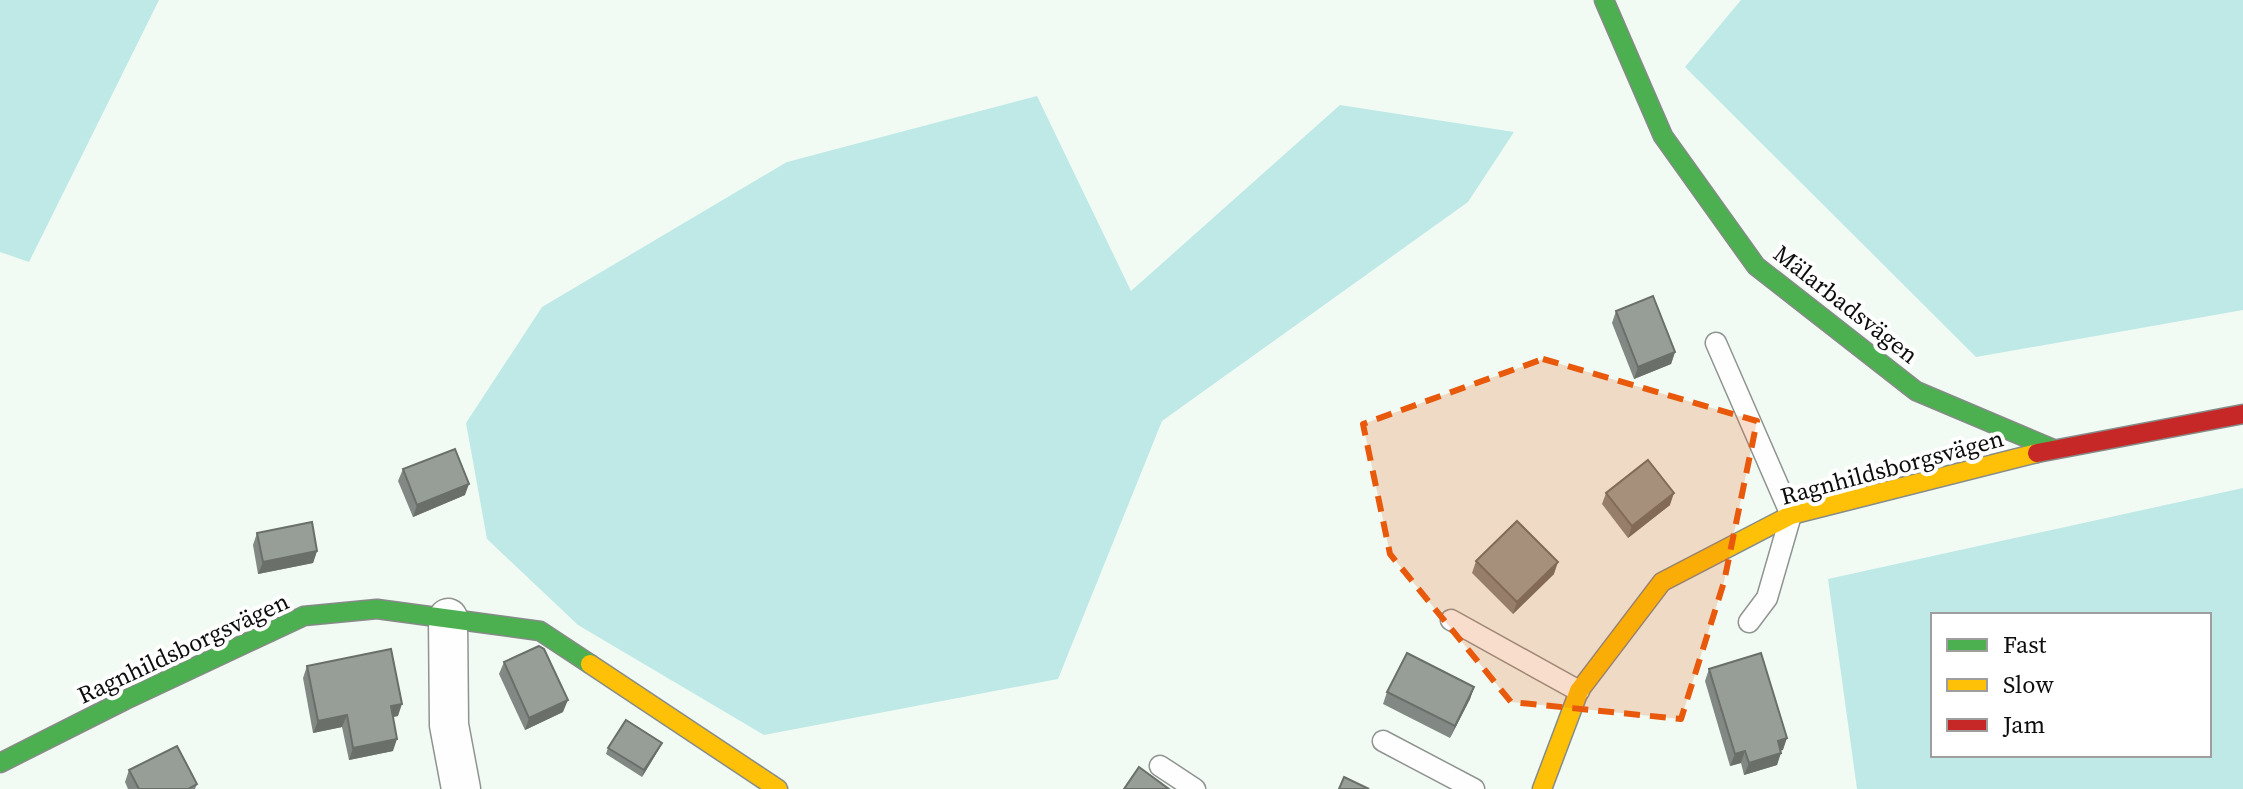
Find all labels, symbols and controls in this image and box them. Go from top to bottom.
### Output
street label: Mälarbadsvägen [1767,237,1925,371]
street label: Ragnhildsborgsvägen [1777,421,2007,513]
street label: Ragnhildsborgsvägen [72,585,294,711]
legend [1931,613,2211,757]
text: Fast [2003,628,2047,661]
text: Slow [2003,668,2054,701]
text: Jam [2002,708,2045,741]

